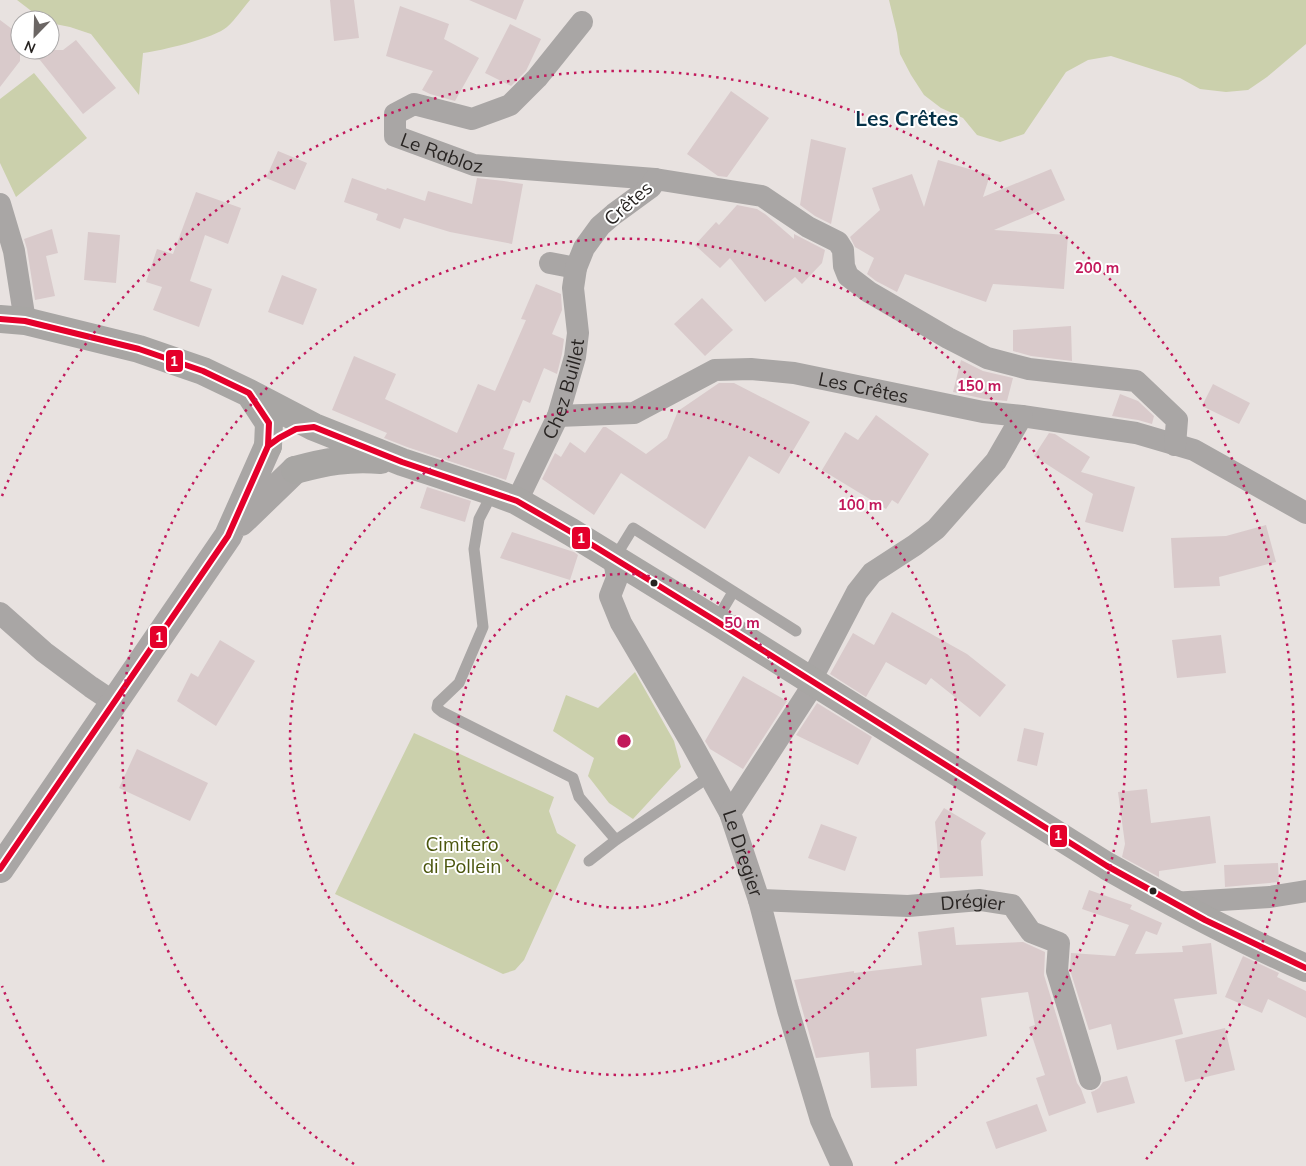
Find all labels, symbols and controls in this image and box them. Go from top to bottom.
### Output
north arrow [10,10,60,60]
text: N [22,37,38,57]
district label: Les Crêtes [855,105,959,131]
street label: Le Rabloz [397,127,484,178]
street label: Crêtes [599,175,657,231]
text: 200 m [1075,258,1119,277]
street label: Chez Buillet [537,337,589,443]
line badge: 1 [165,349,184,373]
text: 1 [170,352,178,370]
street label: Les Crêtes [816,366,911,408]
text: 150 m [957,376,1001,395]
text: 100 m [838,495,882,514]
line badge: 1 [571,526,591,550]
text: 1 [577,529,585,547]
unlabelled marker [649,578,659,588]
text: 50 m [724,613,760,632]
line badge: 1 [149,625,168,649]
text: 1 [155,628,163,646]
centre of rings [615,732,633,750]
street label: Le Dregier [718,807,769,900]
line badge: 1 [1049,824,1068,848]
text: 1 [1054,826,1062,844]
park label: Cimitero di Pollein [423,832,501,878]
unlabelled marker [1148,886,1158,896]
street label: Drégier [939,888,1007,916]

